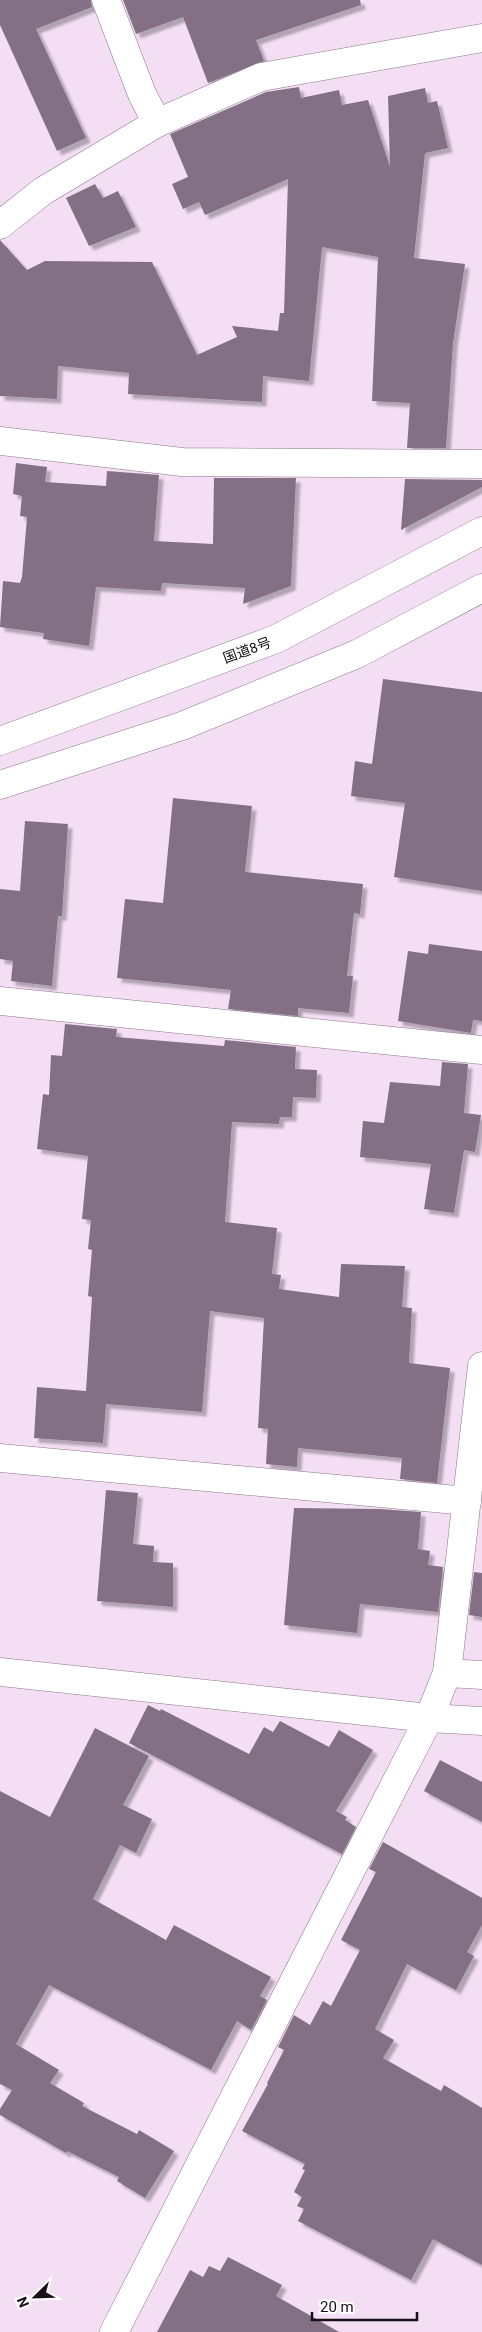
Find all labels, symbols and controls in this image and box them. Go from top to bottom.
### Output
street label: 国道8号 [221,634,273,666]
north arrow [10,2272,60,2322]
scale bar [312,2290,417,2322]
text: N [14,2294,32,2310]
text: 20 m [320,2298,354,2316]

